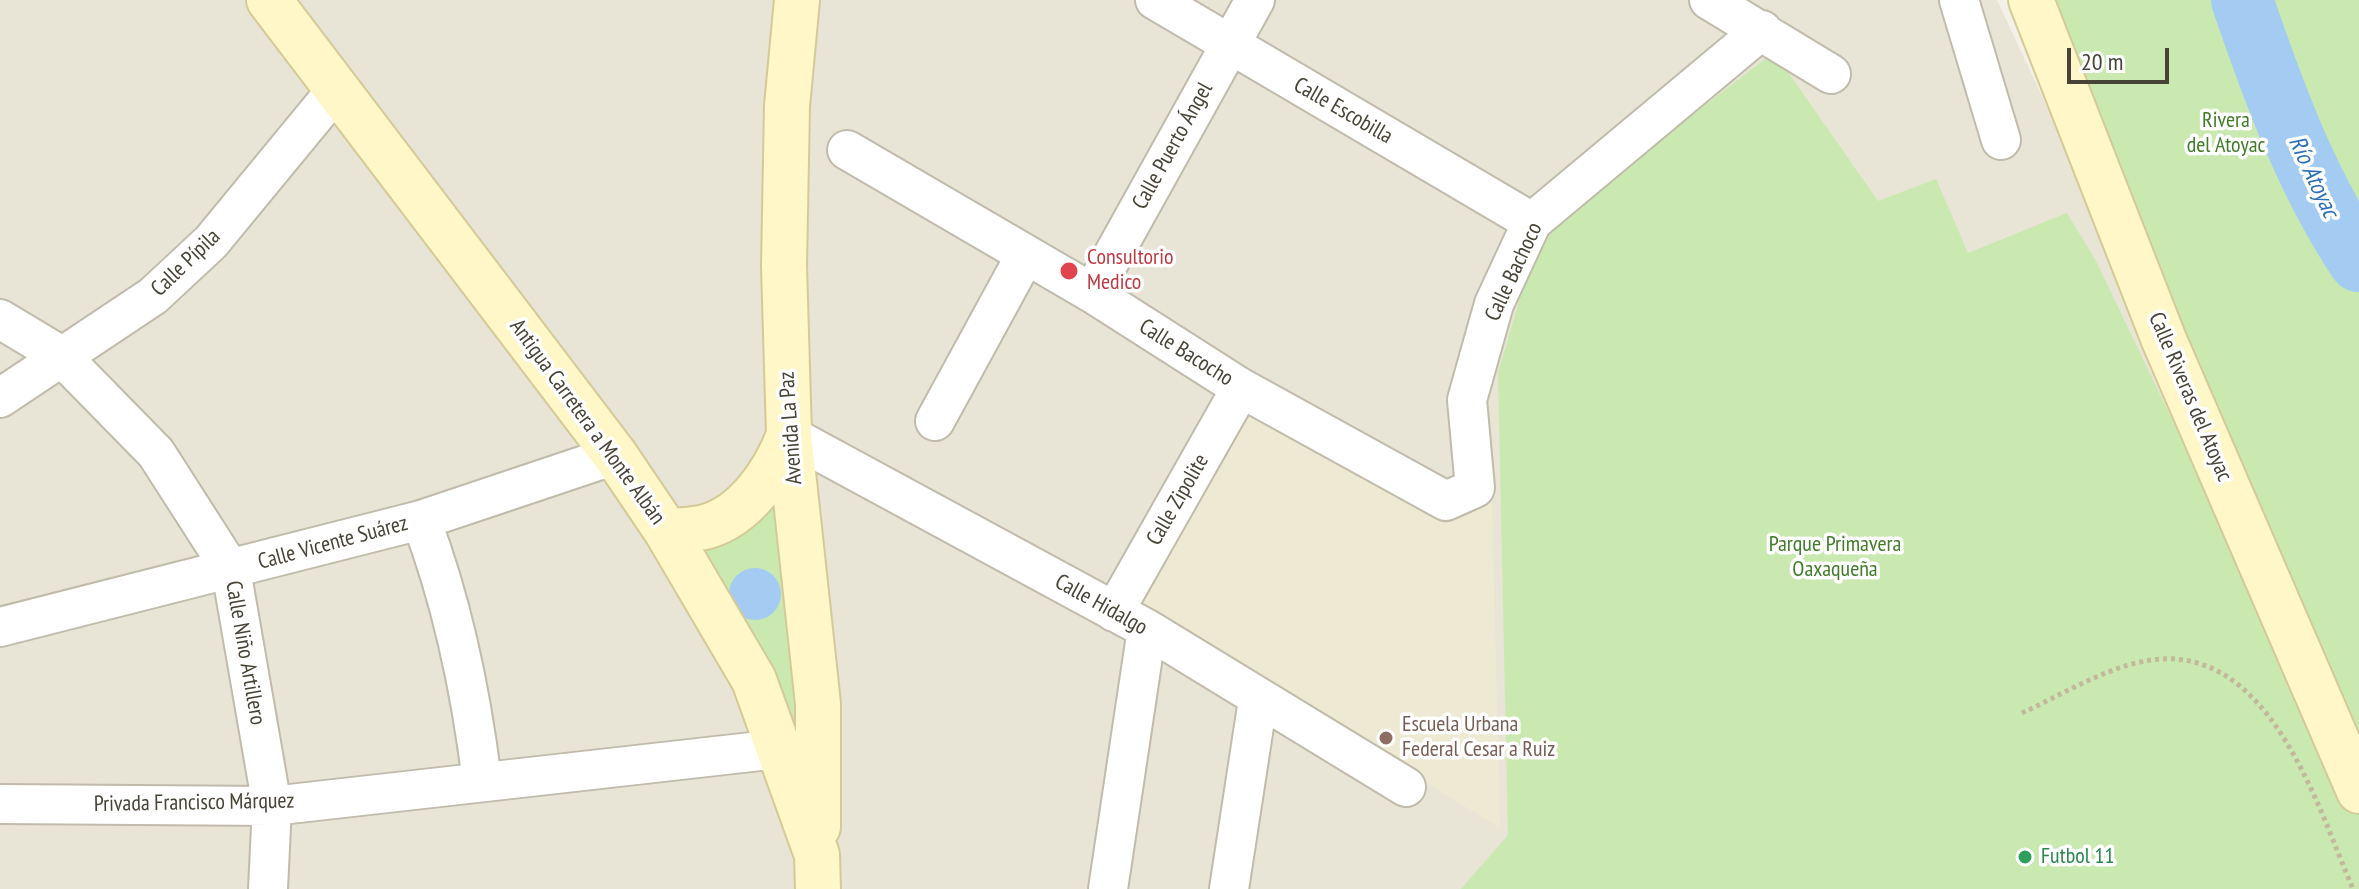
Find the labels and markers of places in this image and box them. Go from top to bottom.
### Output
place label: Consultorio Medico [1087,245,1173,296]
marker: Consultorio Medico [1058,260,1080,282]
place label: Escuela Urbana Federal Cesar a Ruiz [1402,712,1555,764]
marker: Escuela Urbana Federal Cesar a Ruiz [1377,729,1395,747]
place label: Futbol 11 [2041,844,2114,870]
marker: Futbol 11 [2016,848,2034,866]

